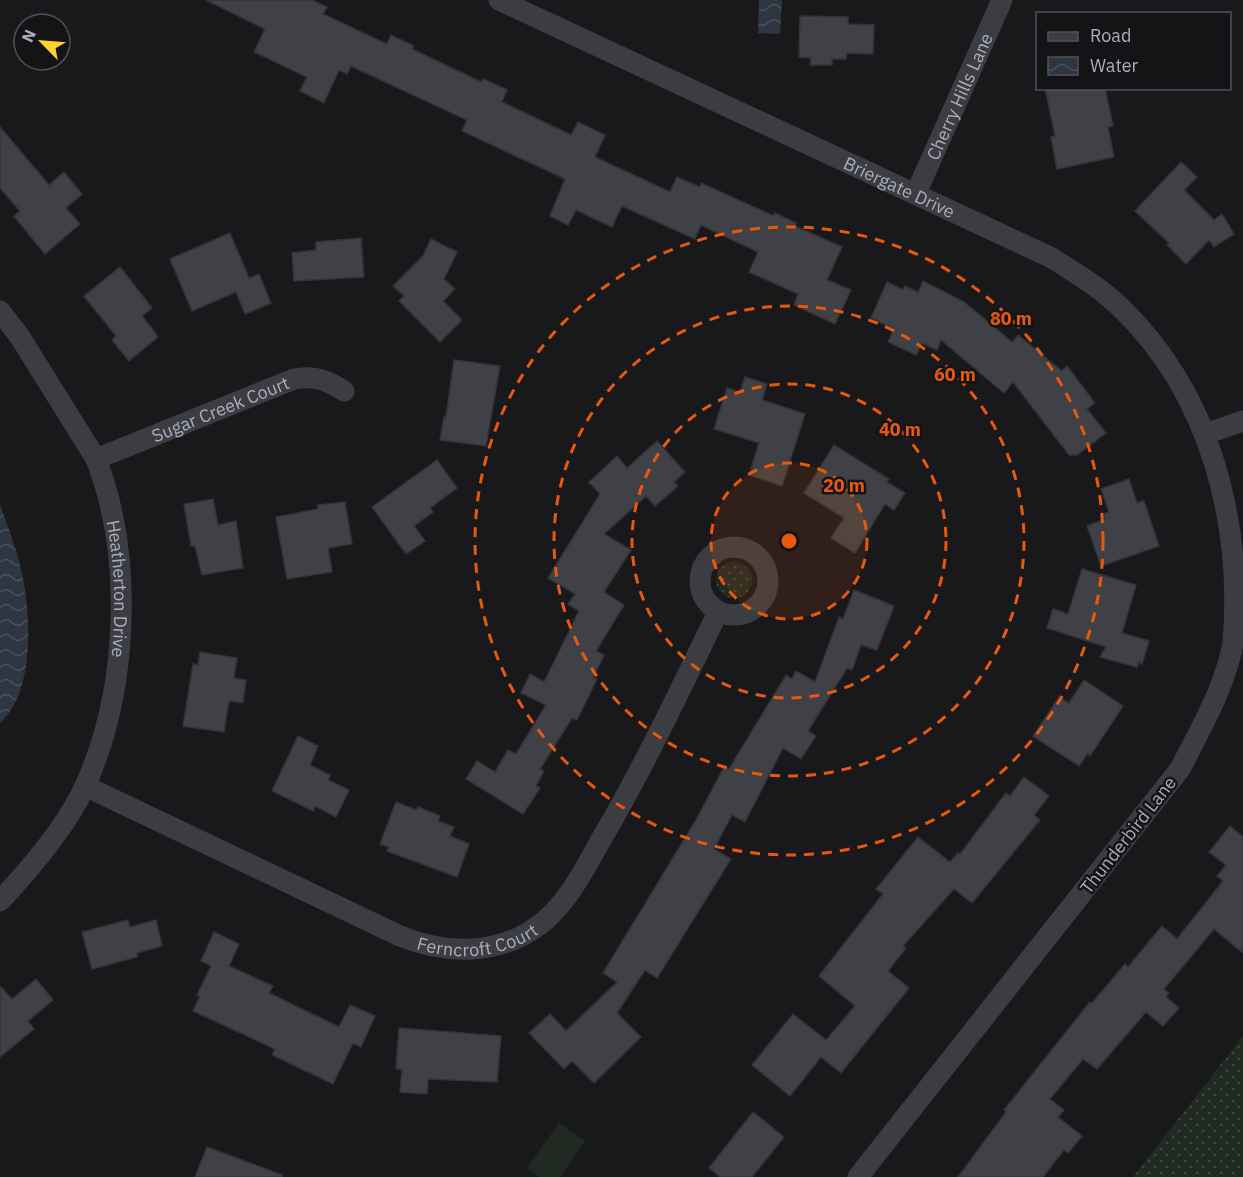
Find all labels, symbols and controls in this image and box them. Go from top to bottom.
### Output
north arrow [12,12,72,72]
legend [1036,12,1231,90]
text: Road [1090,24,1131,47]
text: N [17,26,40,45]
street label: Cherry Hills Lane [921,29,998,163]
text: Water [1090,54,1139,77]
street label: Briergate Drive [840,151,959,223]
text: 80 m [990,307,1032,330]
text: 60 m [934,363,976,386]
street label: Sugar Creek Court [148,371,292,447]
text: 40 m [879,418,921,441]
text: 20 m [823,474,865,497]
street label: Heatherton Drive [102,518,133,659]
centre of rings [779,531,799,551]
street label: Thunderbird Lane [1075,772,1181,898]
street label: Ferncroft Court [415,918,542,961]

